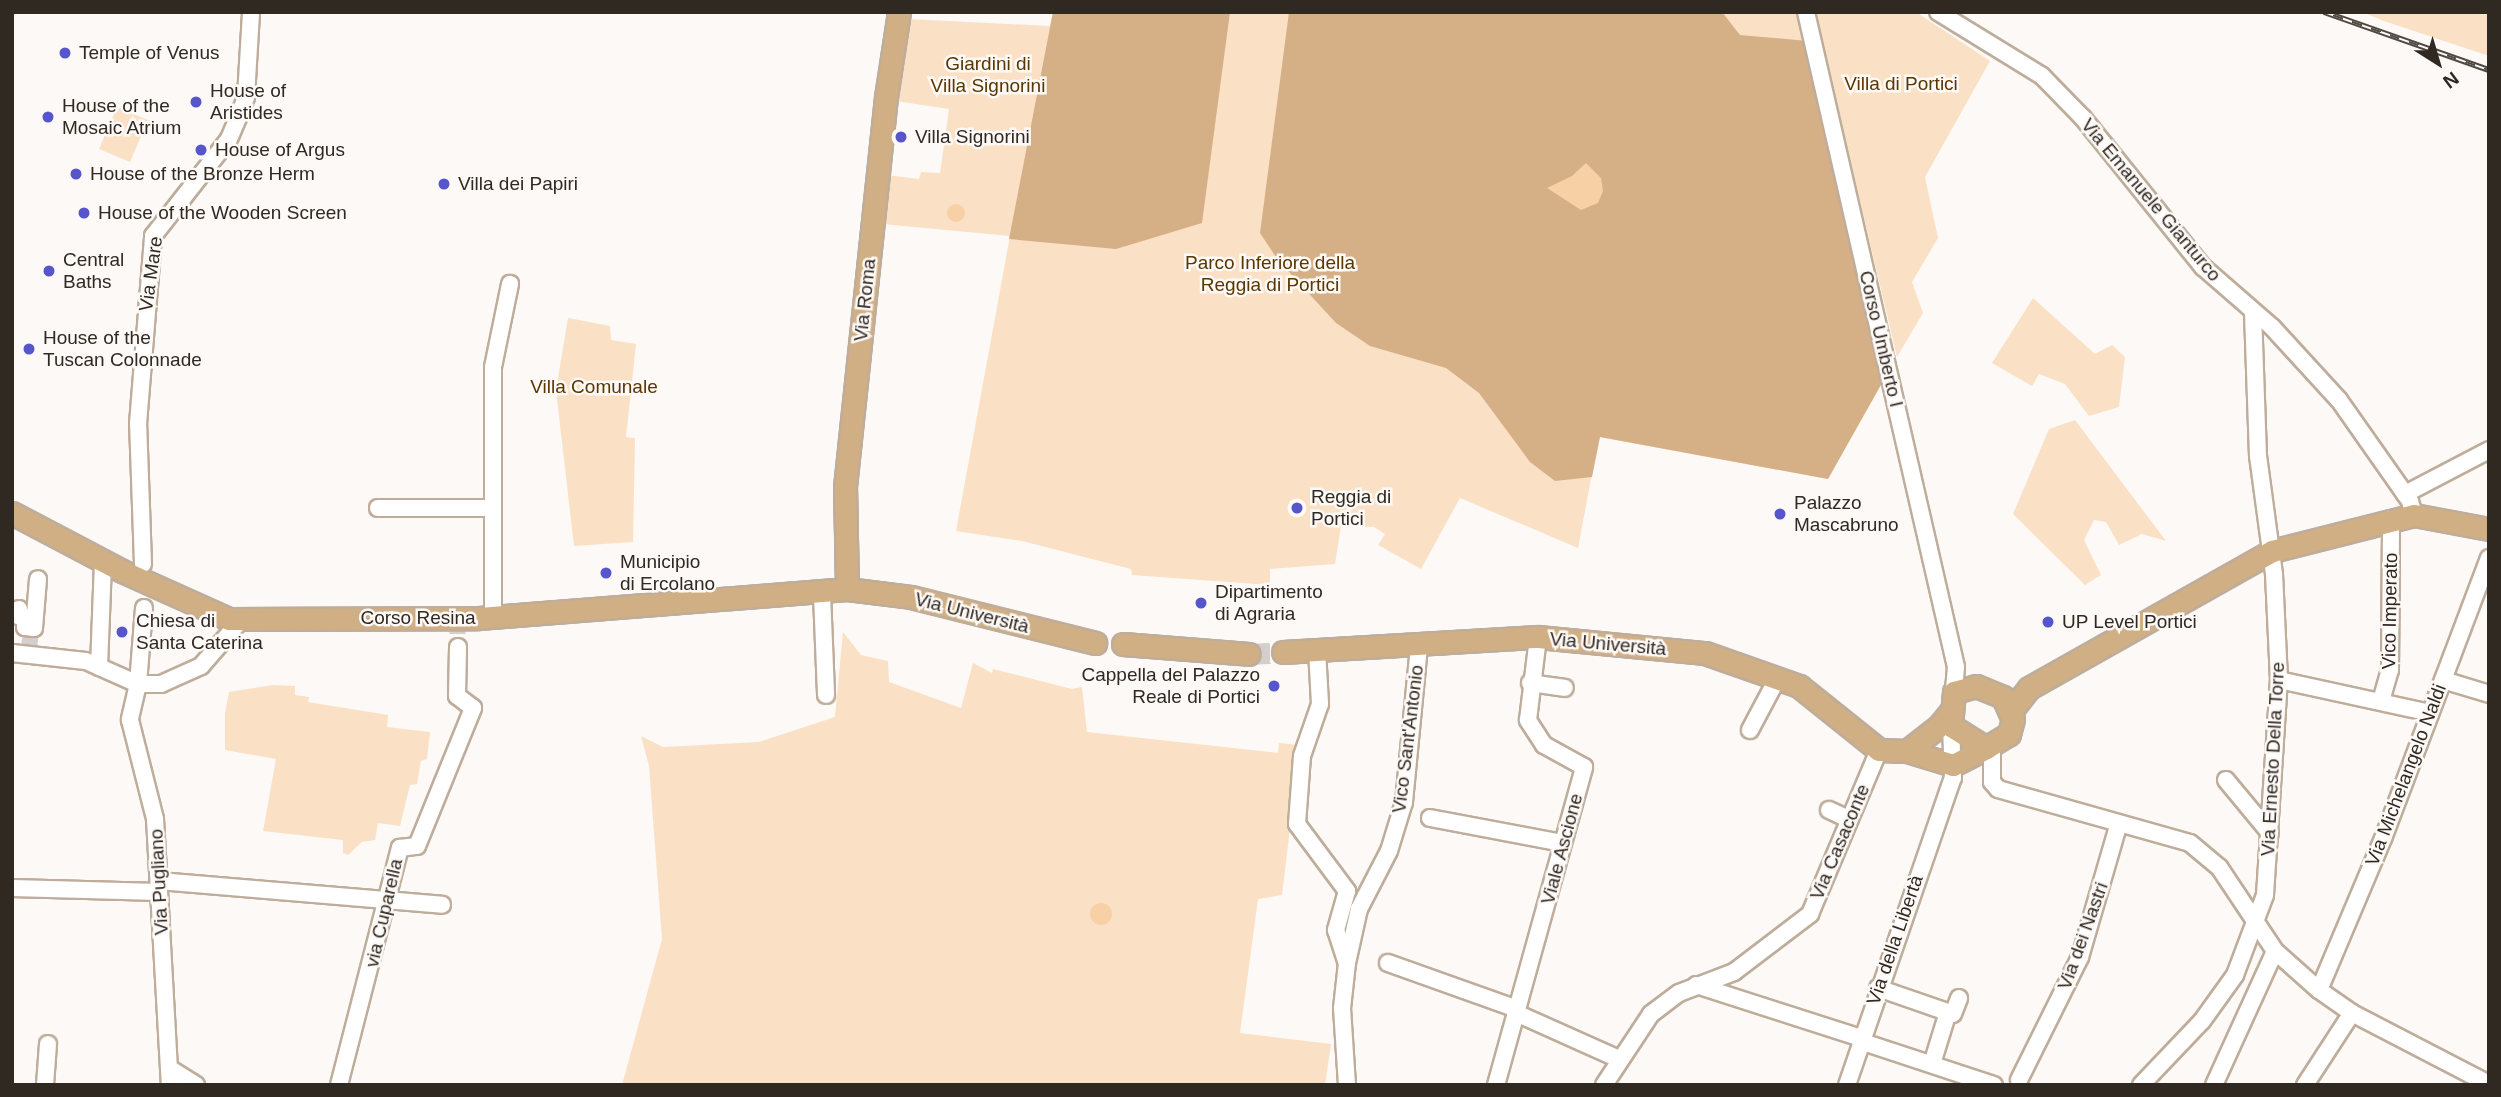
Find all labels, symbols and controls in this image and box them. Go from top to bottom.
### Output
north arrow [2403,28,2473,98]
place label: Temple of Venus [79,42,219,64]
marker: Temple of Venus [57,45,73,61]
park label: Giardini di Villa Signorini [931,53,1045,97]
text: N [2439,68,2463,93]
park label: Villa di Portici [1844,73,1958,95]
place label: House of Aristides [210,80,286,124]
marker: House of Aristides [188,94,204,110]
place label: House of the Mosaic Atrium [62,95,182,139]
marker: House of the Mosaic Atrium [40,109,56,125]
street label: Via Emanuele Gianturco [2076,114,2226,286]
place label: Villa Signorini [915,126,1030,148]
marker: Villa Signorini [893,129,909,145]
place label: House of Argus [215,139,346,161]
marker: House of Argus [193,142,209,158]
place label: House of the Bronze Herm [90,163,315,185]
marker: House of the Bronze Herm [68,166,84,182]
place label: Villa dei Papiri [458,173,578,195]
marker: Villa dei Papiri [436,176,452,192]
place label: House of the Wooden Screen [98,202,347,224]
marker: House of the Wooden Screen [76,205,92,221]
street label: Via Mare [134,235,168,313]
place label: Central Baths [63,249,124,293]
park label: Parco Inferiore della Reggia di Portici [1185,252,1355,296]
street label: Via Roma [849,257,881,343]
marker: Central Baths [41,263,57,279]
street label: Corso Umberto I [1854,269,1908,409]
place label: House of the Tuscan Colonnade [43,327,202,371]
marker: House of the Tuscan Colonnade [21,341,37,357]
park label: Villa Comunale [530,376,658,398]
place label: Reggia di Portici [1311,486,1391,530]
place label: Palazzo Mascabruno [1794,492,1899,536]
marker: Reggia di Portici [1289,500,1305,516]
marker: Palazzo Mascabruno [1772,506,1788,522]
place label: Municipio di Ercolano [620,551,715,595]
street label: Vico Imperato [2378,552,2402,670]
marker: Municipio di Ercolano [598,565,614,581]
place label: Dipartimento di Agraria [1215,581,1323,625]
street label: Via Università [913,588,1031,638]
marker: Dipartimento di Agraria [1193,595,1209,611]
street label: Corso Resina [360,607,476,629]
place label: Chiesa di Santa Caterina [136,610,263,654]
place label: UP Level Portici [2062,611,2197,633]
marker: UP Level Portici [2040,614,2056,630]
marker: Chiesa di Santa Caterina [114,624,130,640]
street label: Via Università [1549,628,1667,660]
street label: Via Ernesto Della Torre [2257,661,2289,857]
place label: Cappella del Palazzo Reale di Portici [1081,664,1260,708]
street label: Vico Sant'Antonio [1388,664,1428,814]
marker: Cappella del Palazzo Reale di Portici [1266,678,1282,694]
street label: Via Michelangelo Naldi [2361,681,2451,869]
street label: Via Casaconte [1805,781,1875,903]
street label: Viale Ascione [1536,791,1588,907]
street label: Via Pugliano [145,828,173,936]
street label: via Cuparella [360,856,408,970]
street label: Via della Libertà [1862,872,1928,1008]
street label: Via dei Nastri [2053,879,2113,993]

